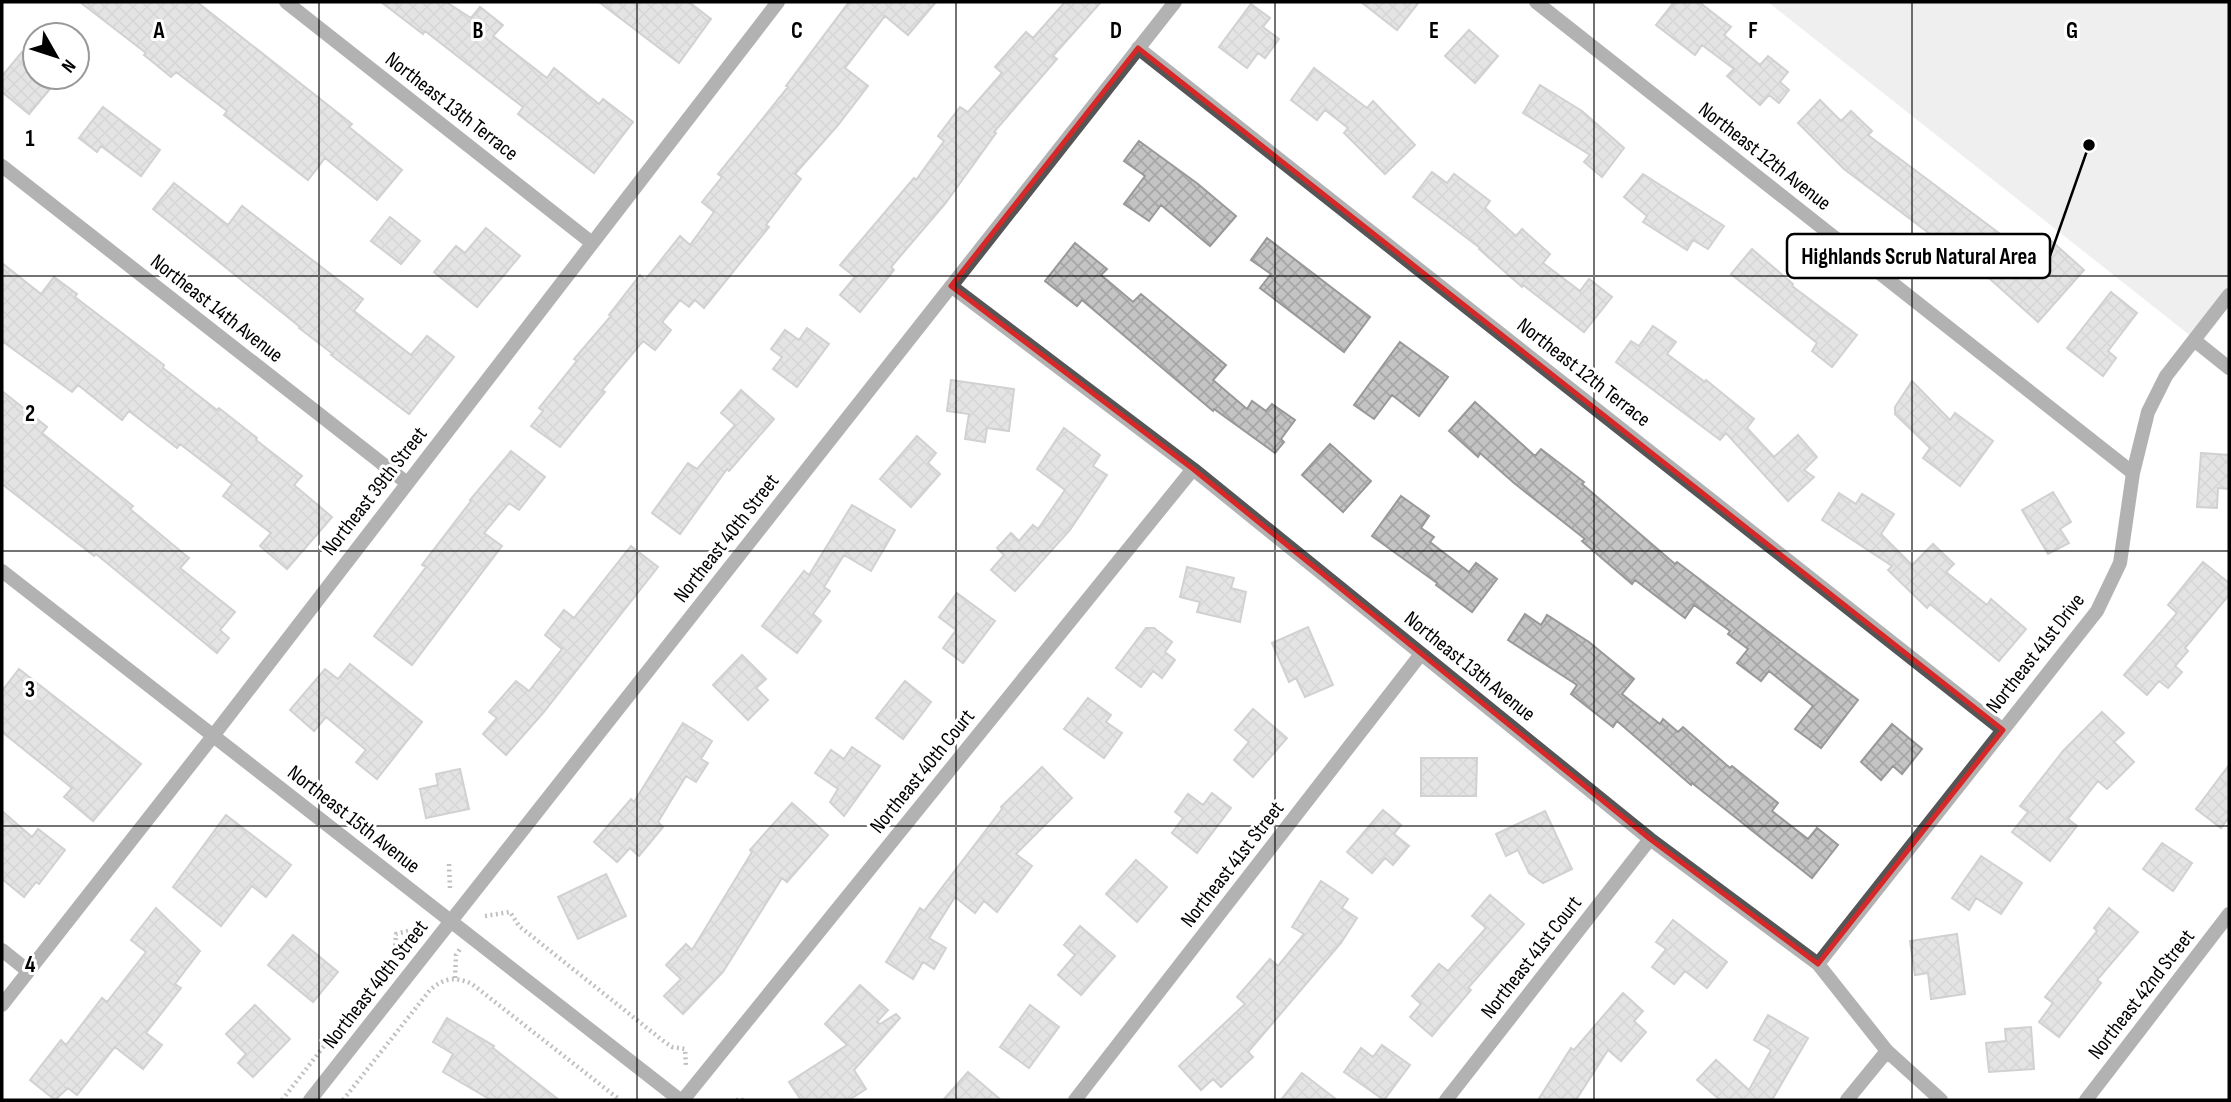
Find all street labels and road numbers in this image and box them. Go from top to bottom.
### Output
street label: Northeast 13th Terrace [380,47,523,166]
street label: Northeast 12th Avenue [1693,97,1836,216]
street label: Northeast 14th Avenue [146,249,288,368]
street label: Northeast 12th Terrace [1512,313,1655,432]
street label: Northeast 39th Street [316,422,432,561]
street label: Northeast 40th Street [668,469,784,608]
street label: Northeast 41st Drive [1981,588,2090,718]
street label: Northeast 13th Avenue [1399,606,1540,727]
street label: Northeast 40th Court [865,704,980,838]
street label: Northeast 15th Avenue [283,760,425,879]
street label: Northeast 41st Street [1176,796,1289,932]
street label: Northeast 41st Court [1476,891,1587,1024]
street label: Northeast 40th Street [317,915,433,1054]
street label: Northeast 42nd Street [2083,924,2200,1064]

